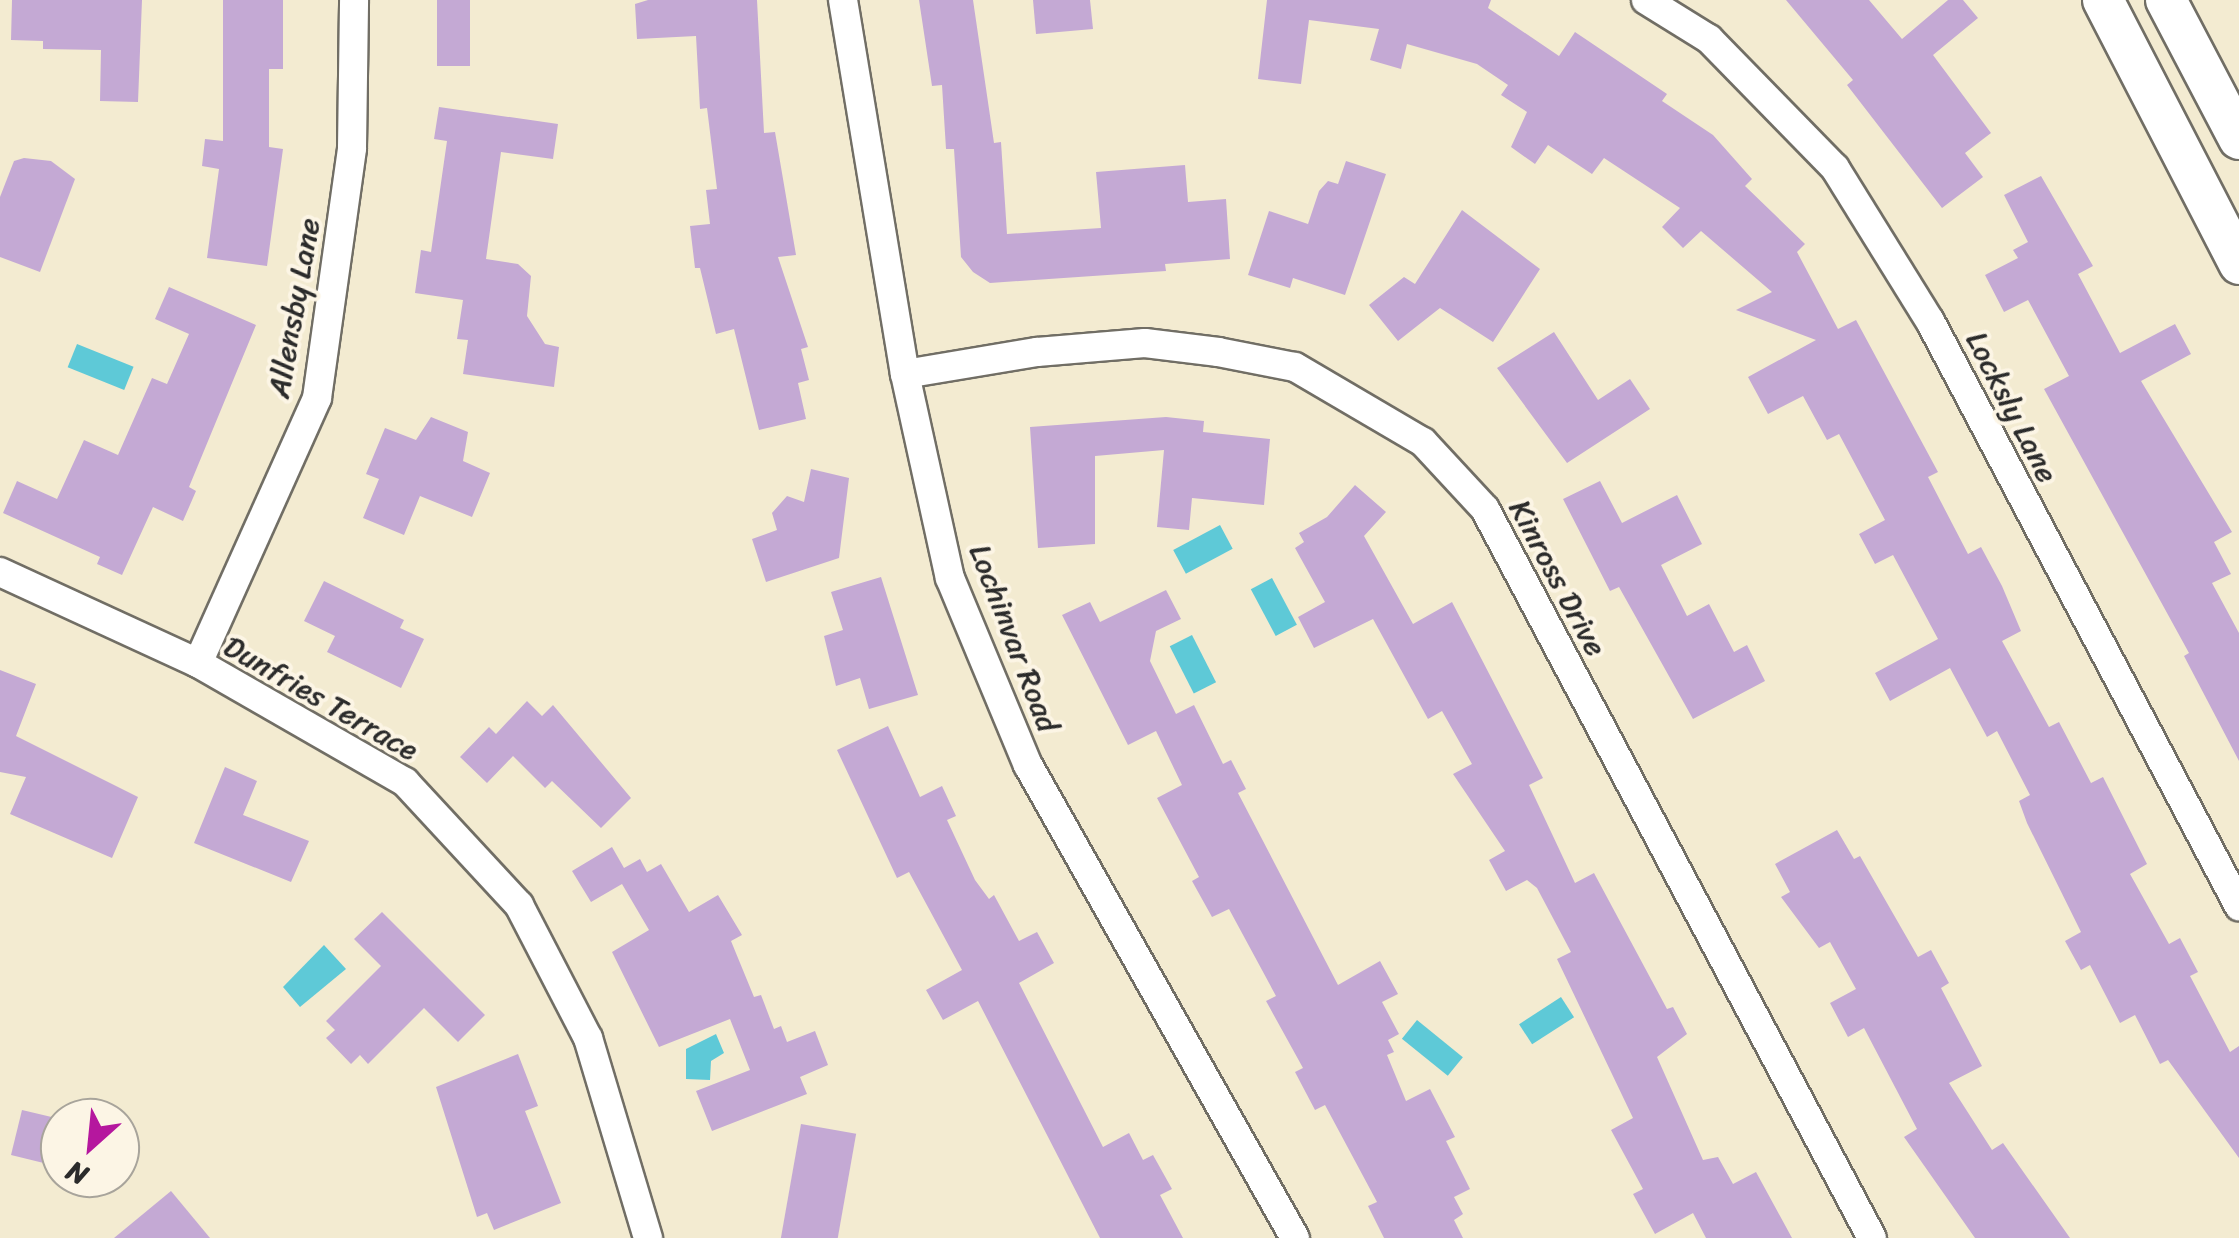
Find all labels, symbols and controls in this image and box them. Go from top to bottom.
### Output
street label: Allensby Lane [260,215,328,401]
street label: Locksly Lane [1959,325,2065,489]
street label: Kinross Drive [1502,494,1614,662]
street label: Lochinvar Road [962,539,1066,737]
street label: Dunfries Terrace [217,628,425,768]
north arrow [40,1098,140,1198]
text: N [57,1147,97,1200]

